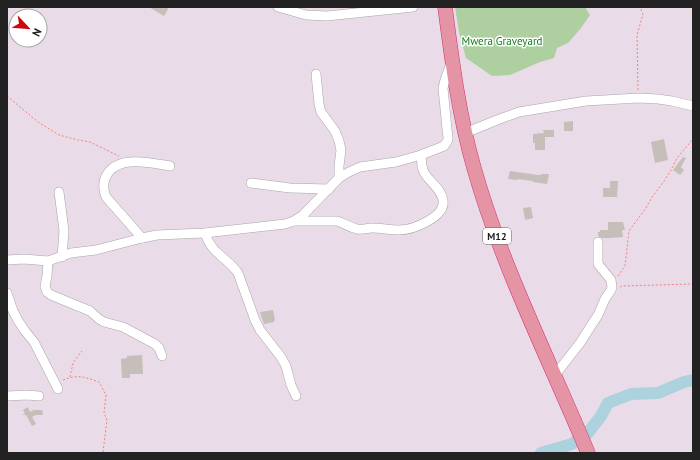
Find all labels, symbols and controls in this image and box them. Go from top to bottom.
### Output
north arrow [8,8,48,48]
text: N [29,26,45,39]
park label: Mwera Graveyard [461,34,543,48]
road number: M12 [483,228,511,244]

